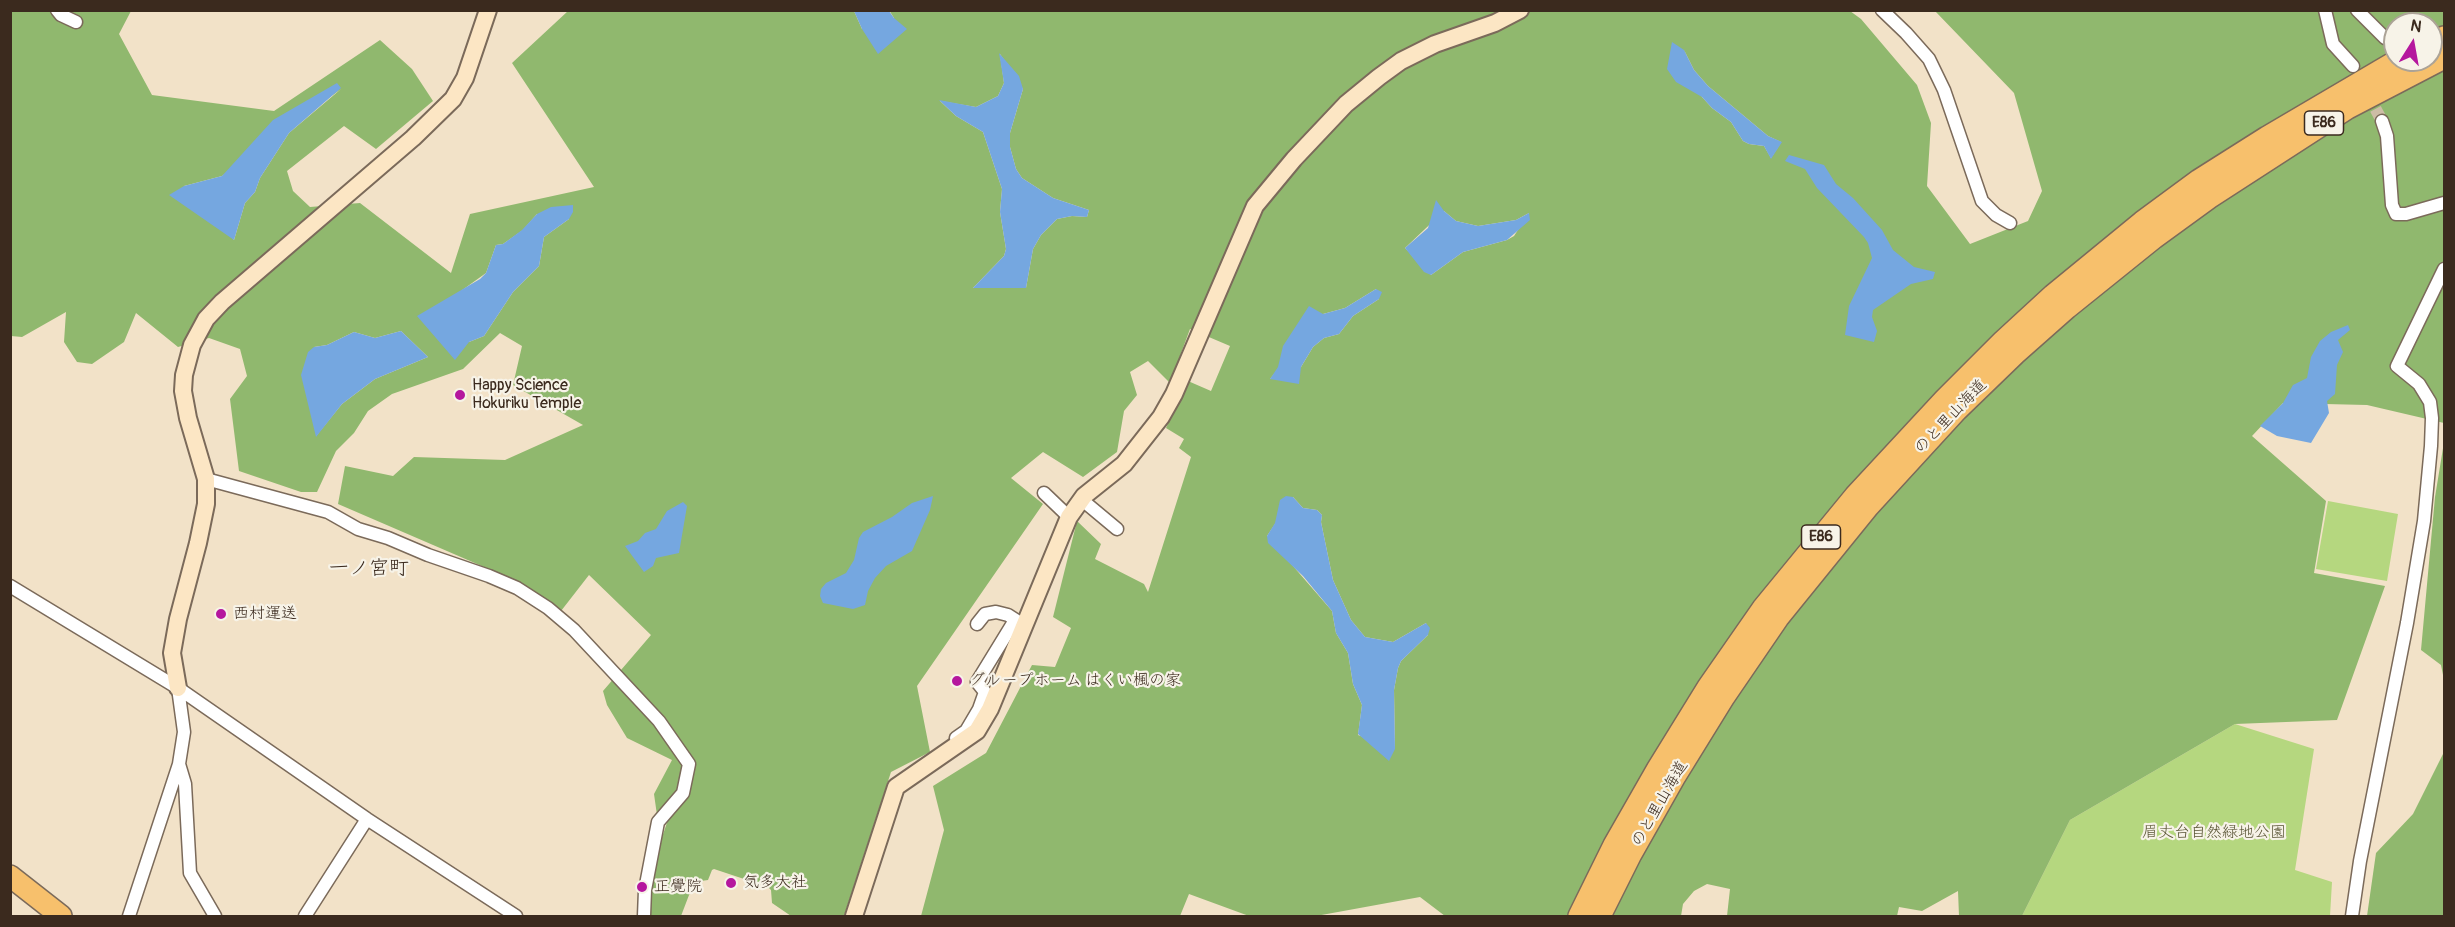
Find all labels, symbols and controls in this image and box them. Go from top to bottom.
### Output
north arrow [2383,12,2443,72]
text: N [2409,15,2423,37]
road number: E86 [2304,111,2344,135]
place label: Happy Science Hokuriku Temple [472,376,581,414]
street label: のと里山海道 [1911,376,1991,458]
marker: Happy Science Hokuriku Temple [453,388,467,402]
road number: E86 [1802,525,1840,549]
district label: 一ノ宮町 [329,557,409,581]
place label: 西村運送 [233,604,297,624]
marker: 西村運送 [214,607,228,621]
place label: グループホーム はくい楓の家 [969,671,1181,691]
marker: グループホーム はくい楓の家 [950,674,964,688]
street label: のと里山海道 [1628,758,1692,850]
park label: 眉丈台自然緑地公園 [2142,823,2286,843]
place label: 気多大社 [743,873,807,893]
marker: 気多大社 [724,876,738,890]
place label: 正覺院 [654,877,702,897]
marker: 正覺院 [635,880,649,894]

